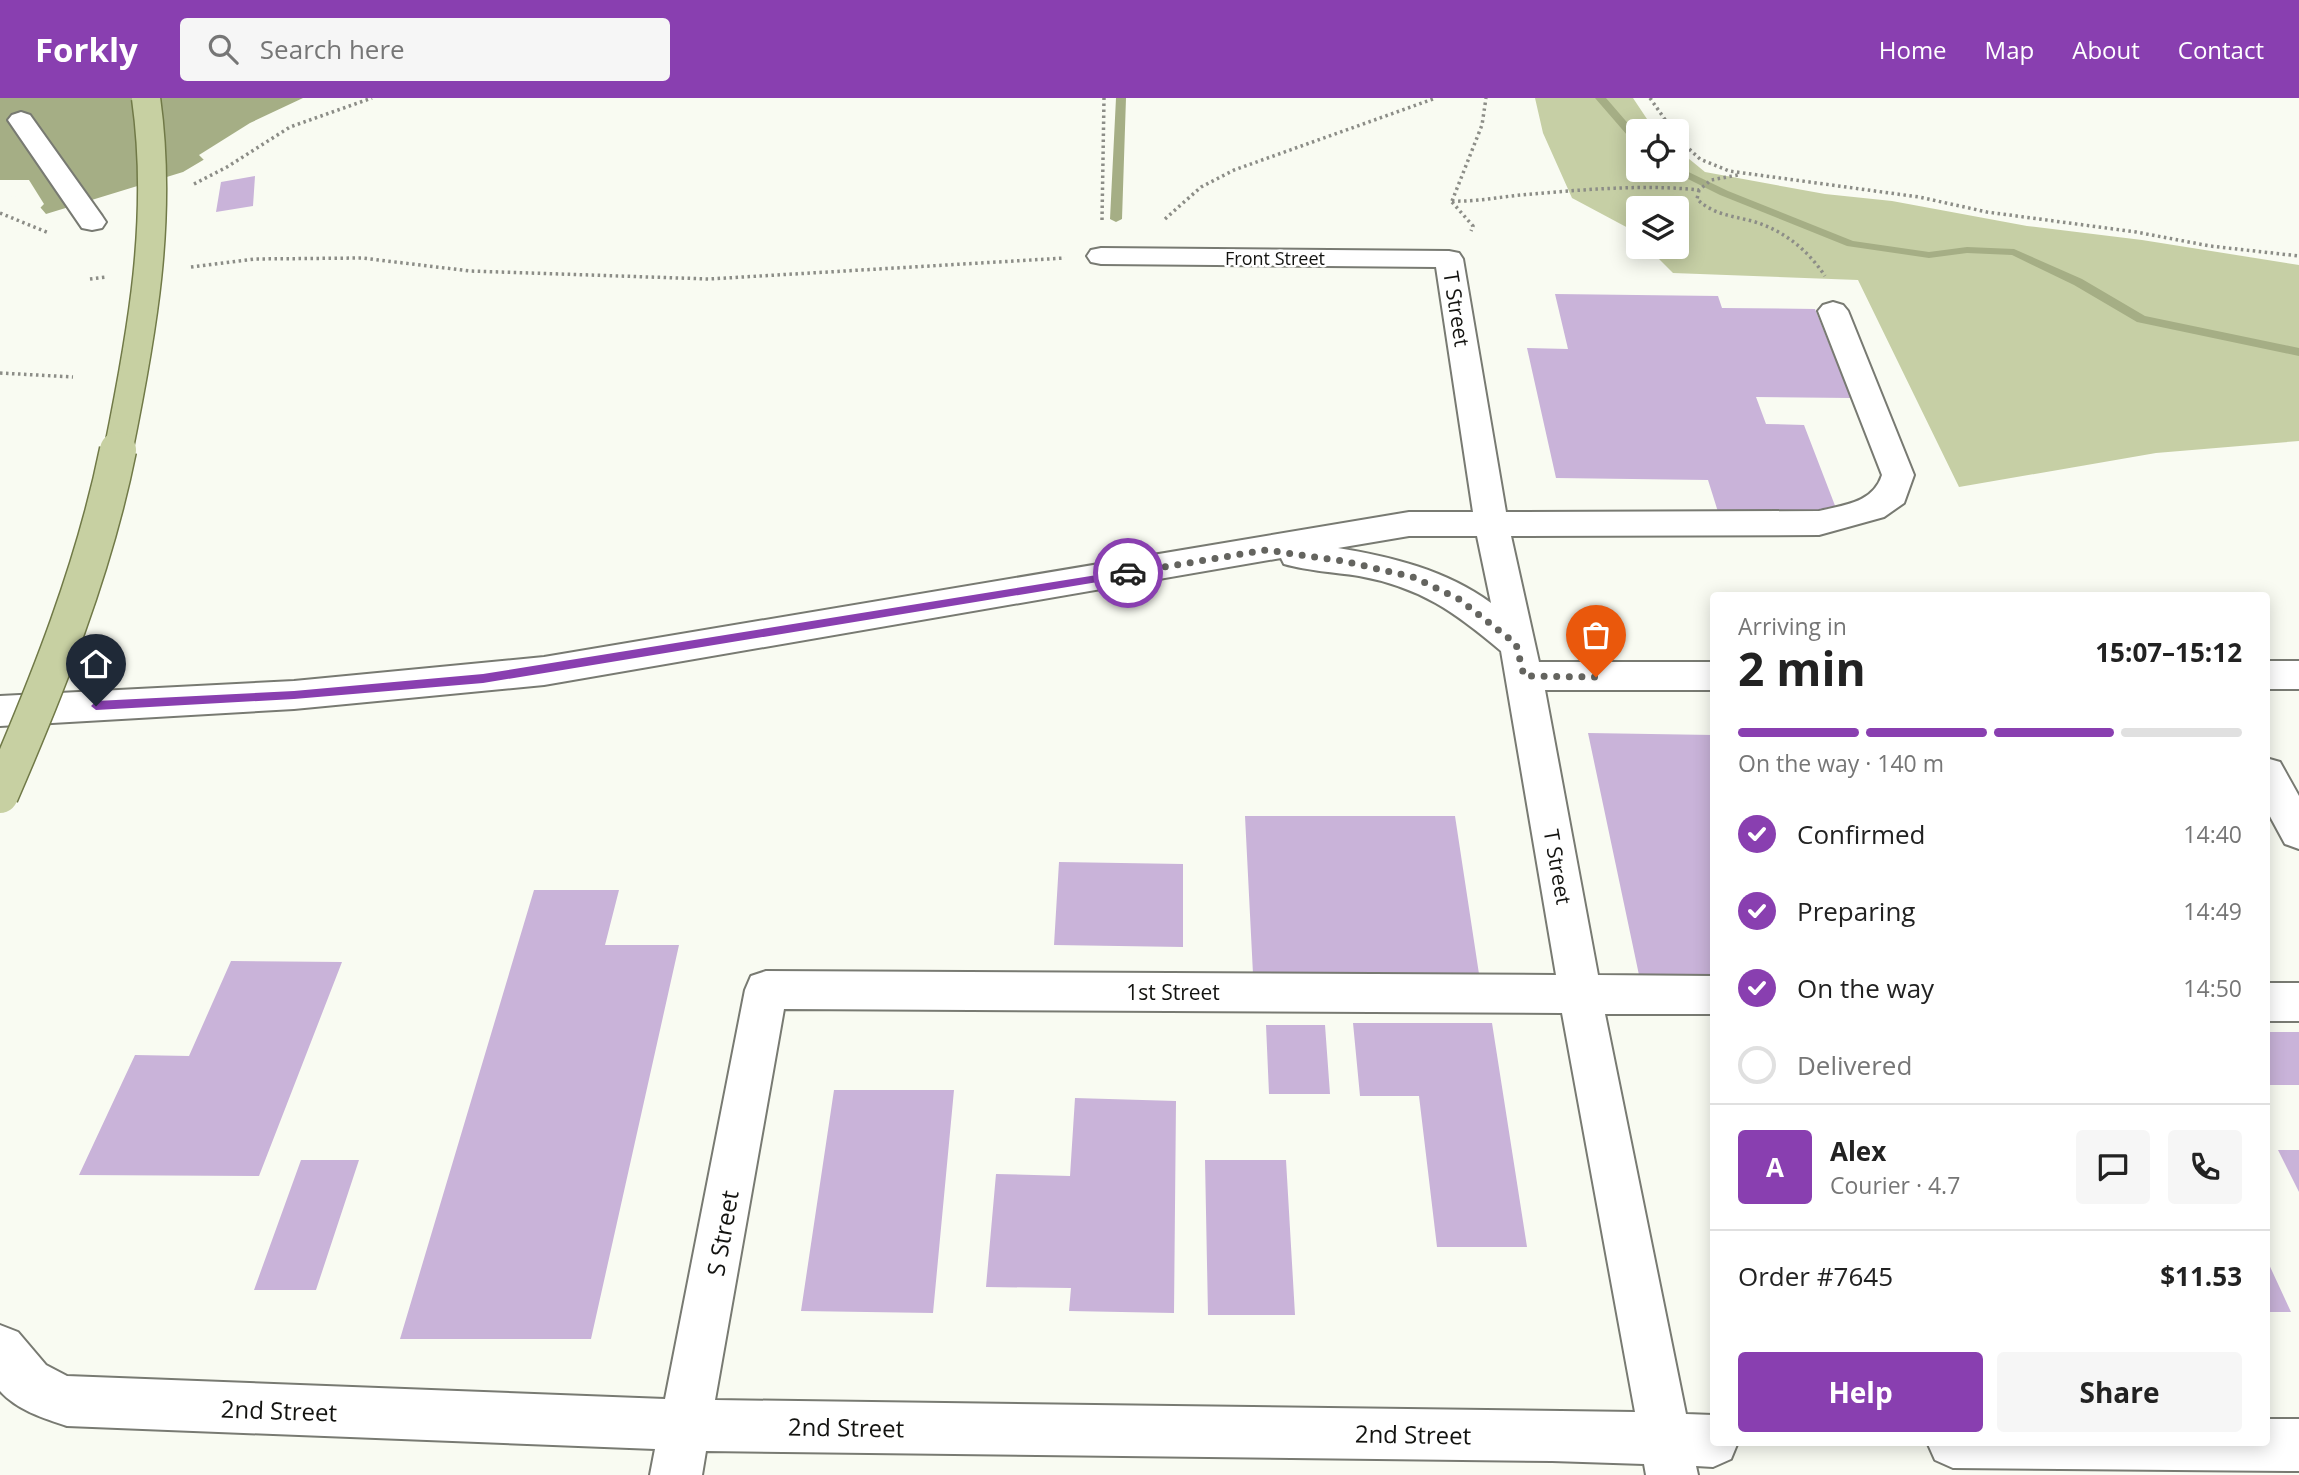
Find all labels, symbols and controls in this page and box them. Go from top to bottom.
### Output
search box [180,18,670,81]
text: Forkly [35,27,138,72]
icon: search [204,30,242,68]
text: Search here [260,31,405,67]
text: Home [1879,33,1947,66]
text: Map [1985,33,2034,66]
text: About [2072,33,2140,66]
text: Contact [2178,33,2264,66]
map controls [1626,119,1689,259]
button: locate [1626,119,1689,182]
button: layers [1626,196,1689,259]
street label: Front Street [1225,246,1325,270]
street label: T Street [1437,269,1477,349]
courier [1093,538,1163,608]
icon: car [1109,554,1147,592]
pin [1566,605,1626,677]
text: Arriving in [1738,610,1847,642]
icon: bag [1577,616,1615,654]
pin [66,634,126,706]
text: 15:07–15:12 [2095,634,2242,670]
text: 2 min [1738,637,1866,699]
icon: home [77,645,115,683]
text: On the way · 140 m [1738,747,1944,779]
icon: check [1738,815,1776,853]
text: Confirmed [1797,816,1925,852]
text: 14:40 [2183,818,2242,850]
street label: T Street [1538,827,1578,907]
icon: check [1738,892,1776,930]
text: Preparing [1797,893,1915,929]
text: 14:49 [2183,895,2242,927]
icon: check [1738,969,1776,1007]
text: On the way [1797,970,1934,1006]
text: 14:50 [2183,972,2242,1004]
street label: 1st Street [1126,978,1220,1006]
text: Delivered [1797,1047,1912,1083]
button: chat [2076,1130,2150,1204]
button: phone [2168,1130,2242,1204]
text: Alex [1830,1133,1886,1169]
text: A [1766,1149,1784,1185]
text: Courier · 4.7 [1830,1169,1960,1201]
street label: S Street [698,1188,746,1278]
text: Order #7645 [1738,1258,1893,1294]
text: $11.53 [2160,1258,2242,1294]
button: Help [1738,1352,1983,1432]
button: Share [1997,1352,2242,1432]
street label: 2nd Street [220,1391,338,1429]
street label: 2nd Street [788,1409,904,1445]
street label: 2nd Street [1355,1416,1471,1452]

